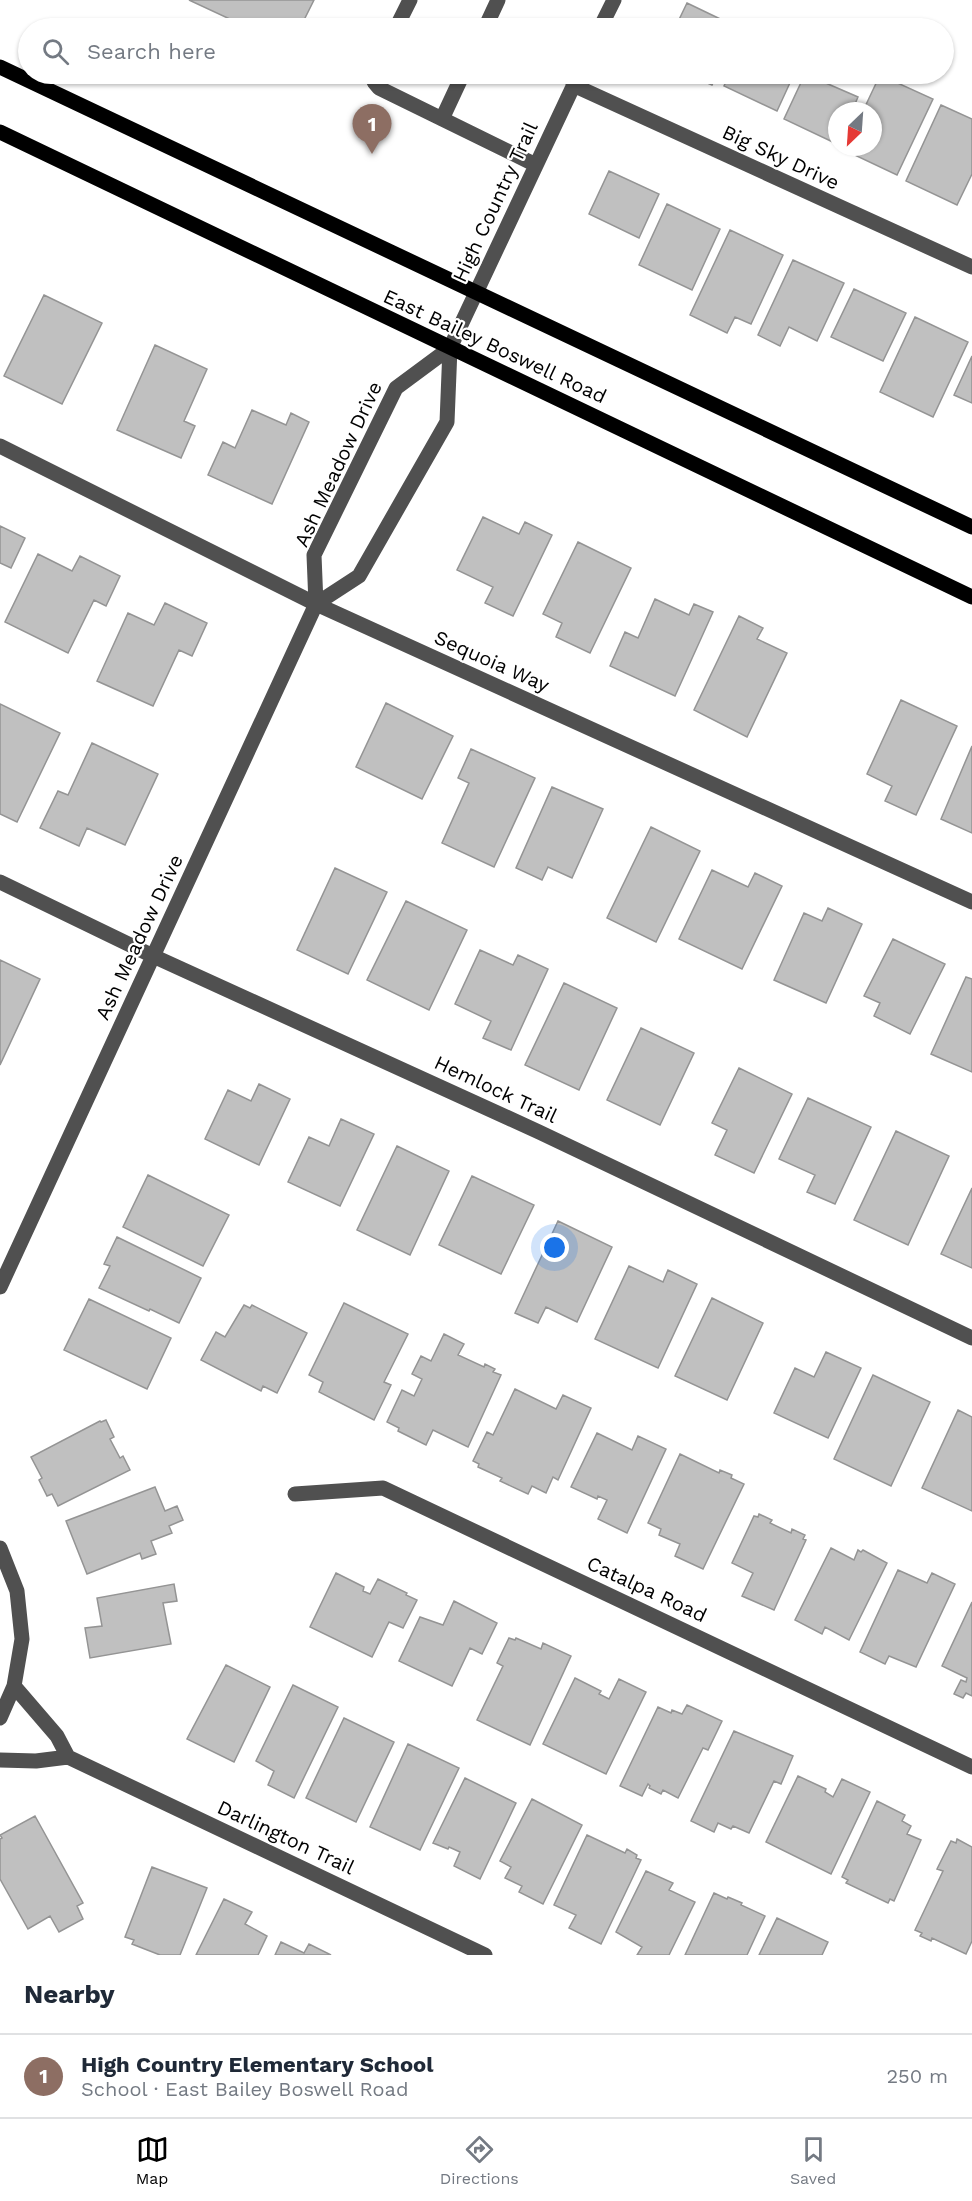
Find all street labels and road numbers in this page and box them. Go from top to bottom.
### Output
street label: High Country Trail [447,118,543,286]
street label: Big Sky Drive [719,119,843,195]
street label: East Bailey Boswell Road [380,284,610,408]
street label: Ash Meadow Drive [289,378,387,550]
street label: Sequoia Way [431,625,554,697]
street label: Ash Meadow Drive [90,851,188,1023]
street label: Hemlock Trail [431,1050,561,1128]
street label: Catalpa Road [583,1551,711,1627]
street label: Darlington Trail [214,1795,358,1879]

